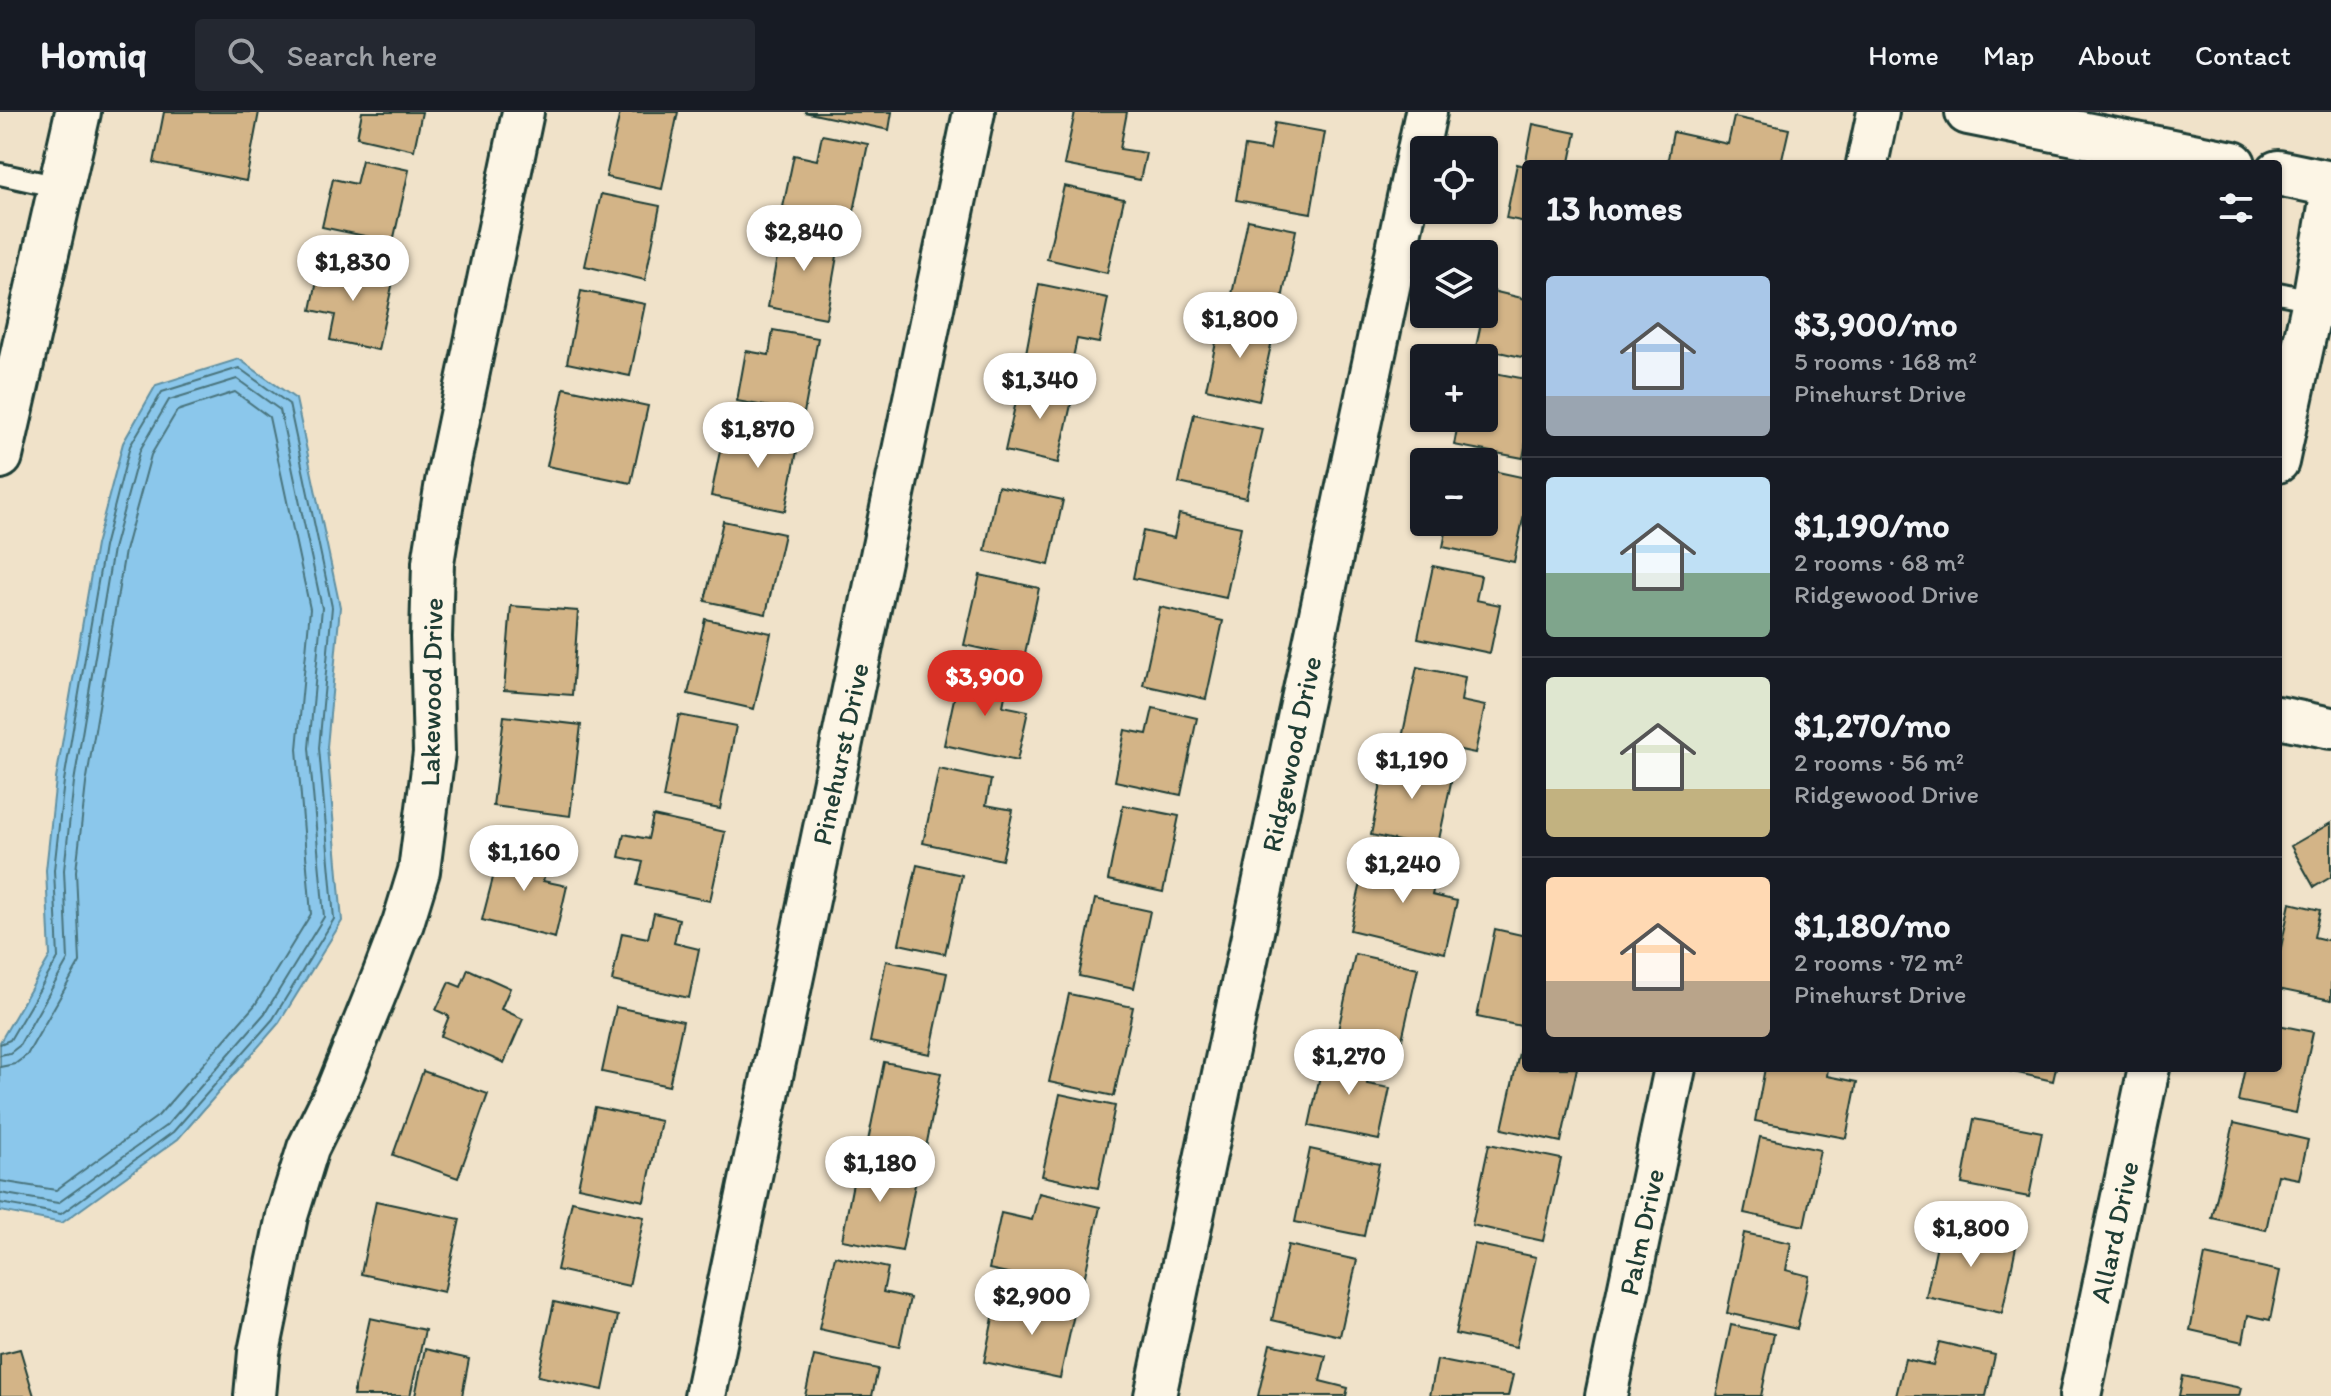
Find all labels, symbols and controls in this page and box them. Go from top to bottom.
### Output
search box [195,19,755,91]
text: Homiq [40,32,147,78]
icon: search [223,33,267,77]
text: Search here [287,37,437,74]
text: Home [1868,38,1939,72]
text: Map [1983,38,2034,72]
text: About [2078,38,2151,72]
text: Contact [2195,38,2291,72]
map controls [1410,136,1498,536]
button: locate [1410,136,1498,224]
icon: filters [2214,186,2258,230]
text: 13 homes [1546,188,1682,229]
pin: $2,840 [739,205,869,273]
text: $2,840 [765,215,843,247]
pin: $1,830 [288,235,418,303]
button: layers [1410,240,1498,328]
text: $1,830 [315,245,391,277]
pin: $1,800 [1175,292,1305,360]
text: $1,800 [1201,302,1279,334]
text: $3,900/mo [1794,304,1958,345]
icon: home [1610,308,1706,404]
button: + [1410,344,1498,432]
text: 5 rooms · 168 m² [1794,345,1977,377]
pin: $1,340 [975,353,1105,421]
text: $1,340 [1001,363,1079,395]
text: Pinehurst Drive [1794,377,1966,409]
pin: $1,870 [693,402,823,470]
text: $1,870 [721,412,795,444]
button: − [1410,448,1498,536]
text: $1,190/mo [1794,505,1950,546]
icon: home [1610,509,1706,605]
text: 2 rooms · 68 m² [1794,546,1965,578]
text: Ridgewood Drive [1794,578,1979,610]
street label: Lakewood Drive [412,597,450,787]
pin: $3,900 [920,650,1050,718]
street label: Ridgewood Drive [1254,653,1328,855]
street label: Pinehurst Drive [804,660,876,848]
text: $3,900 [945,660,1025,692]
text: $1,270/mo [1794,705,1951,746]
icon: home [1610,709,1706,805]
pin: $1,190 [1347,733,1477,801]
text: $1,190 [1375,743,1449,775]
text: 2 rooms · 56 m² [1794,746,1964,778]
text: Ridgewood Drive [1794,778,1979,810]
pin: $1,160 [459,825,589,893]
text: $1,160 [487,835,561,867]
pin: $1,240 [1338,837,1468,905]
text: $1,240 [1365,847,1441,879]
text: $1,180/mo [1794,905,1951,946]
icon: home [1610,909,1706,1005]
text: 2 rooms · 72 m² [1794,946,1963,978]
text: Pinehurst Drive [1794,978,1966,1010]
pin: $1,270 [1284,1029,1414,1097]
text: $1,270 [1312,1039,1386,1071]
pin: $1,180 [815,1136,945,1204]
text: $1,180 [843,1146,917,1178]
street label: Allard Drive [2082,1158,2146,1306]
street label: Palm Drive [1611,1165,1671,1299]
pin: $1,800 [1906,1201,2036,1269]
text: $1,800 [1932,1211,2010,1243]
pin: $2,900 [967,1269,1097,1337]
text: $2,900 [993,1279,1071,1311]

